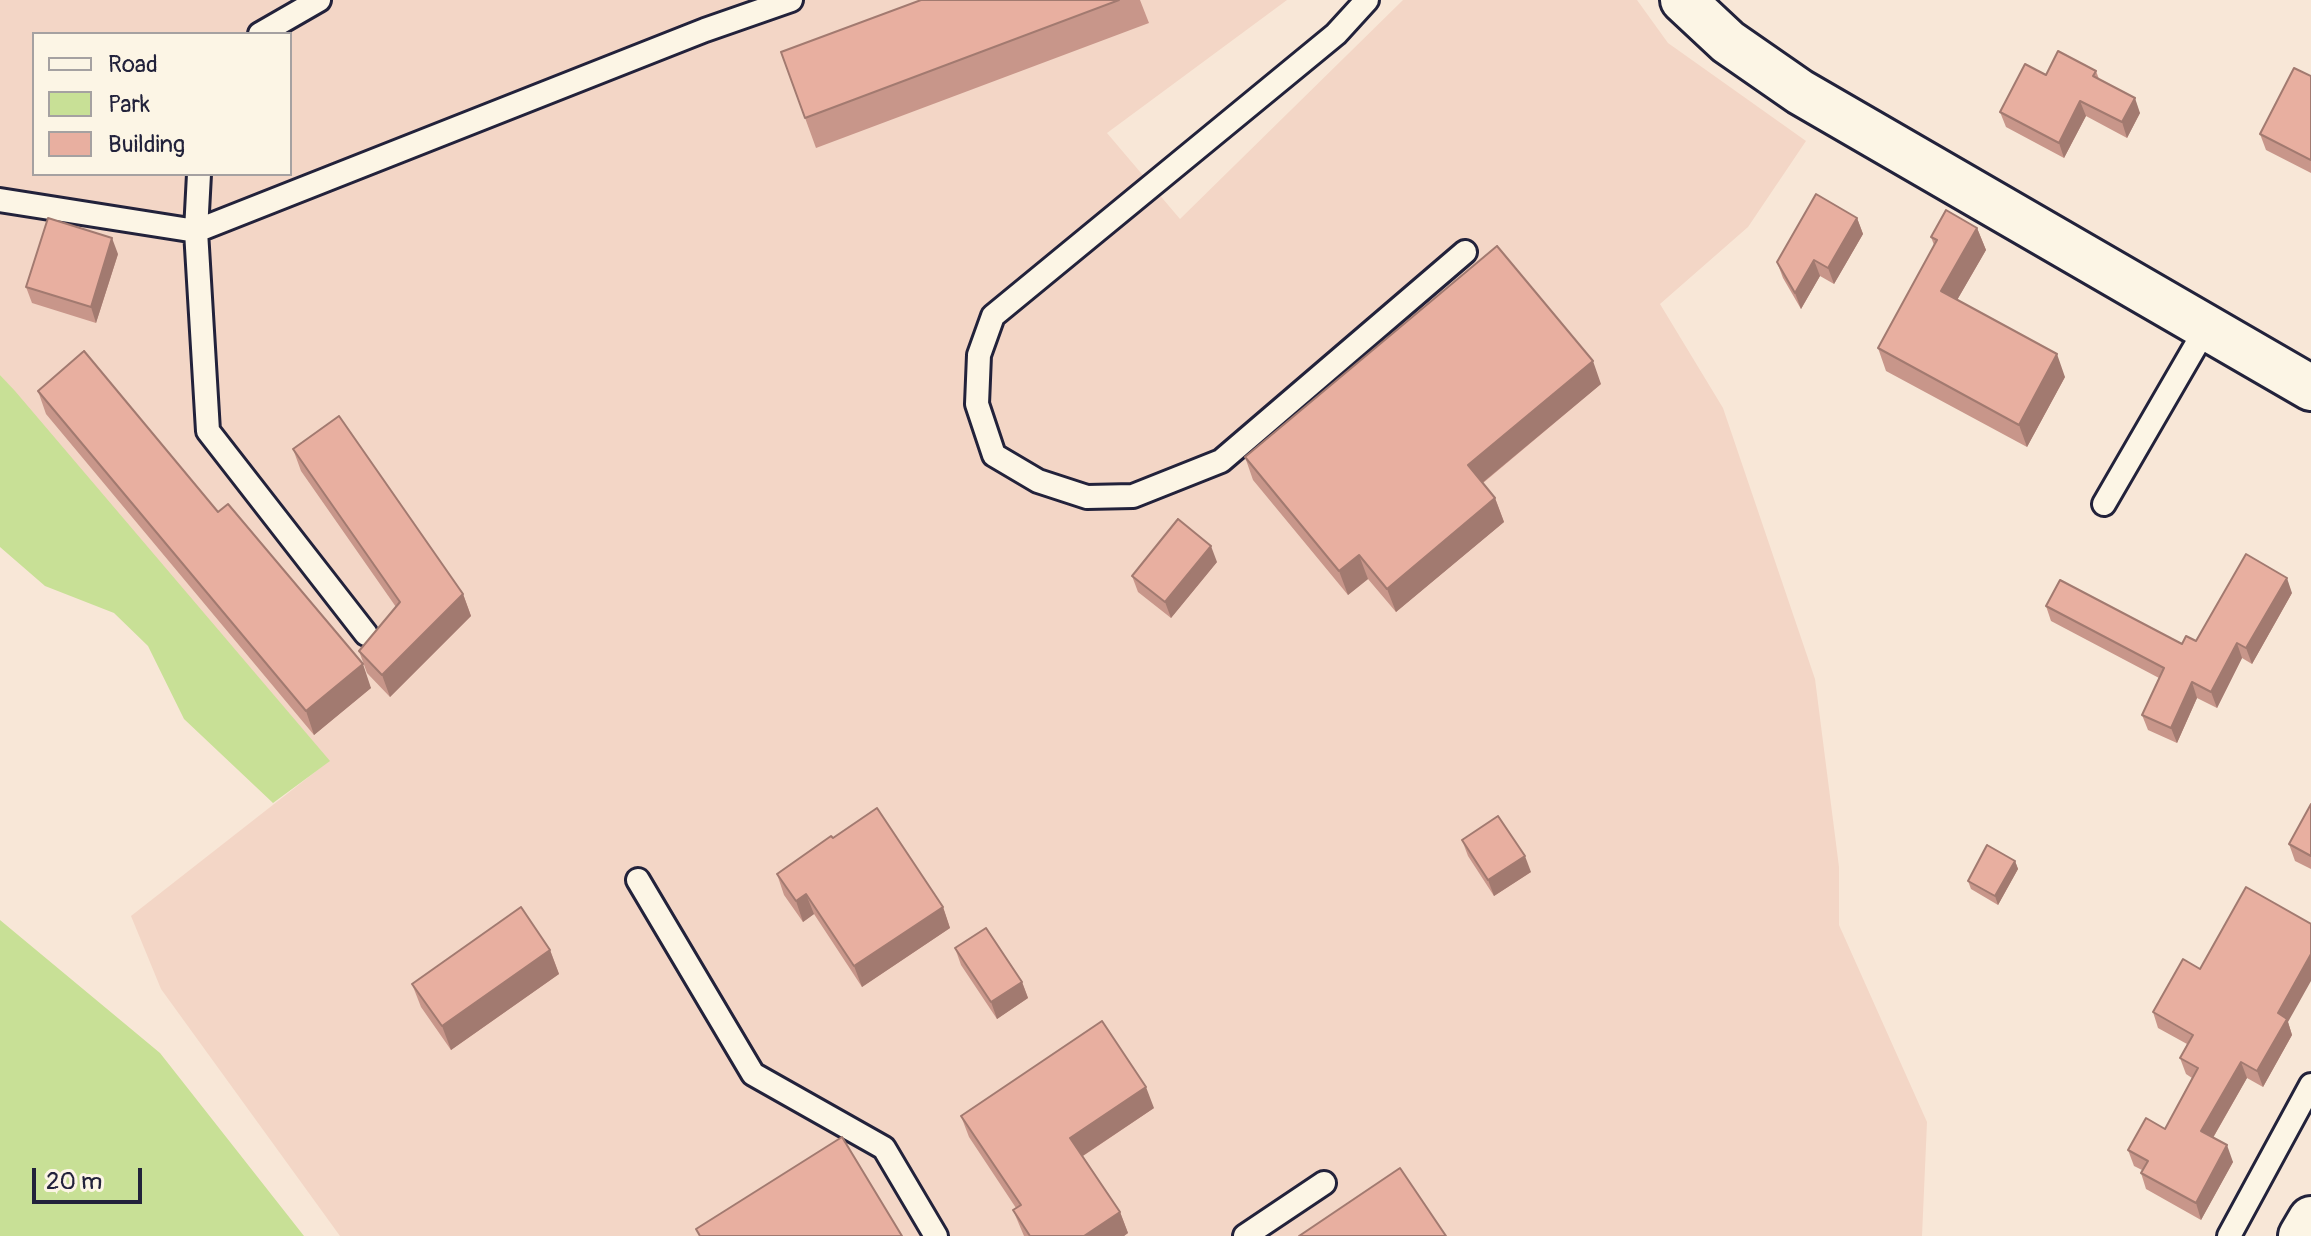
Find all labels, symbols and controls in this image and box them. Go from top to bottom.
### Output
legend [32,32,292,176]
text: Road [108,50,158,79]
text: Park [108,90,150,119]
text: Building [108,130,185,159]
scale bar [36,1152,146,1202]
text: 20 m [46,1167,102,1196]

